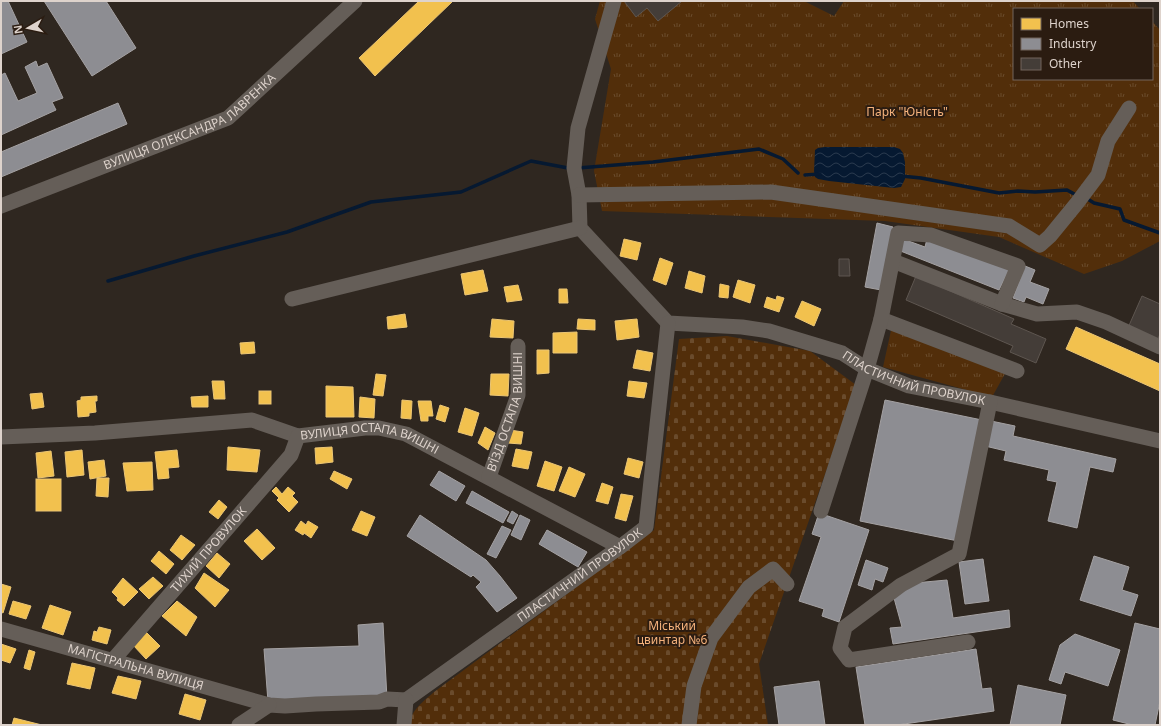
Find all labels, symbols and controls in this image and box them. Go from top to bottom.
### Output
north arrow [8,8,48,48]
legend [1013,8,1153,80]
text: Homes [1049,15,1089,32]
text: N [10,24,26,35]
text: Industry [1049,35,1097,52]
text: Other [1049,55,1082,72]
street label: ВУЛИЦЯ ОЛЕКСАНДРА ЛАВРЕНКА [101,69,279,174]
park label: Парк "Юність" [866,103,948,120]
street label: ПЛАСТИЧНИЙ ПРОВУЛОК [839,346,987,409]
street label: В’ЇЗД ОСТАПА ВИШНІ [483,352,526,474]
street label: ВУЛИЦЯ ОСТАПА ВИШНІ [299,419,442,458]
street label: ТИХИЙ ПРОВУЛОК [166,503,251,596]
street label: ПЛАСТИЧНИЙ ПРОВУЛОК [514,524,646,626]
park label: Міський цвинтар №6 [637,617,707,648]
street label: МАГІСТРАЛЬНА ВУЛИЦЯ [66,639,206,694]

